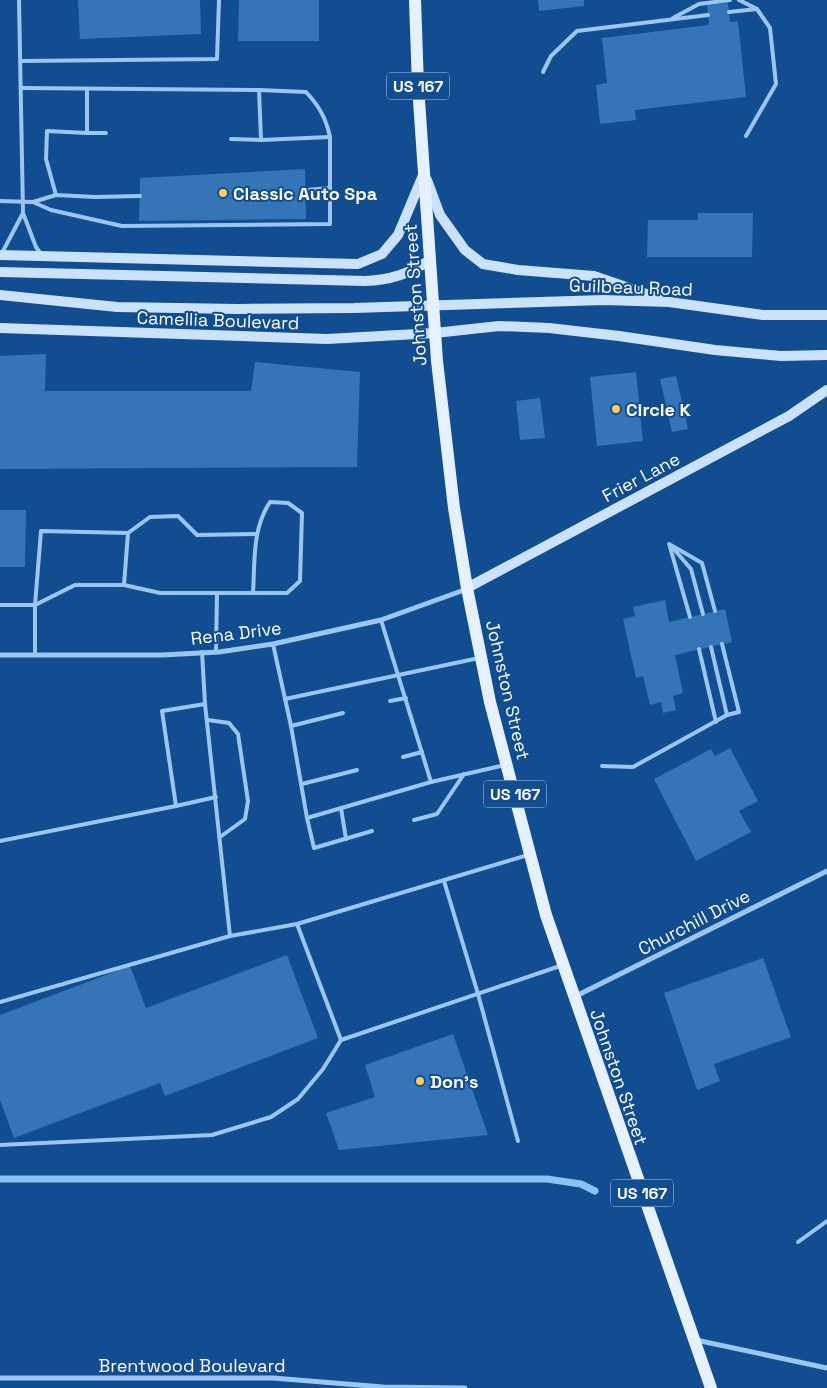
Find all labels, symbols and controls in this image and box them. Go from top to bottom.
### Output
road number: US 167 [387,72,449,100]
place label: Classic Auto Spa [233,182,378,205]
marker: Classic Auto Spa [217,187,229,199]
street label: Johnston Street [399,223,431,367]
street label: Guilbeau Road [569,273,693,301]
street label: Camellia Boulevard [136,306,300,334]
place label: Circle K [626,398,691,421]
marker: Circle K [610,403,622,415]
street label: Frier Lane [598,447,684,507]
street label: Rena Drive [189,616,283,650]
street label: Johnston Street [481,618,535,762]
road number: US 167 [484,781,546,808]
street label: Churchill Drive [634,884,754,960]
street label: Johnston Street [585,1006,653,1148]
place label: Don's [430,1070,478,1093]
marker: Don's [414,1075,426,1087]
road number: US 167 [611,1180,673,1206]
street label: Brentwood Boulevard [98,1354,286,1377]

